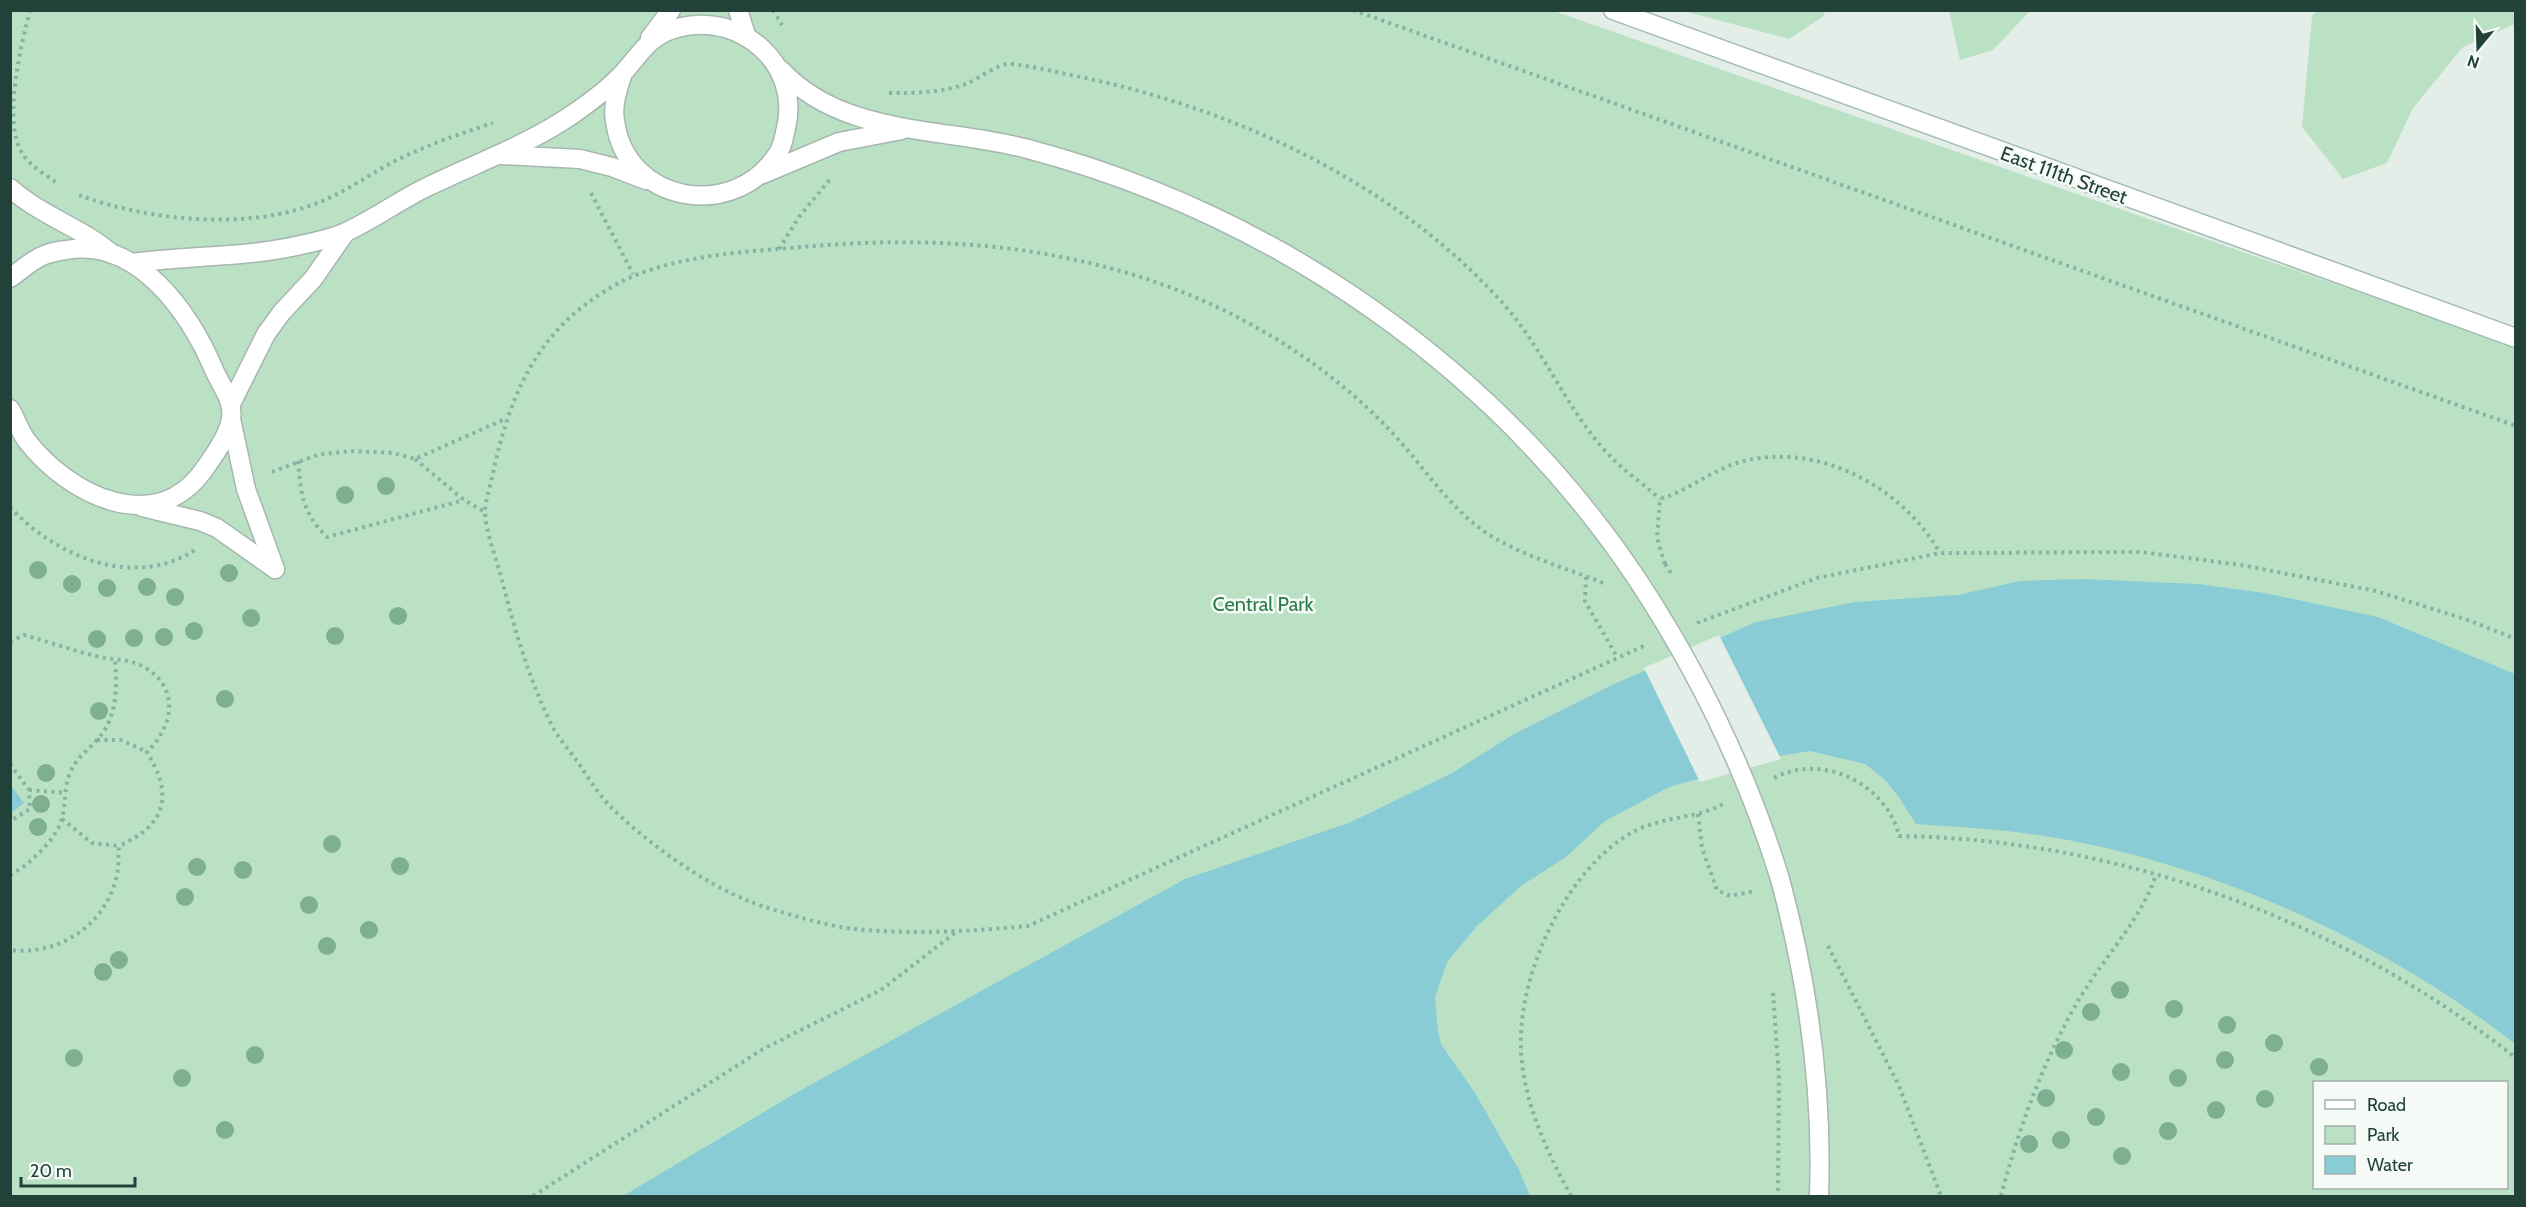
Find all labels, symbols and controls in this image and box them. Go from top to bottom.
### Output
north arrow [2448,18,2508,78]
text: N [2465,51,2482,73]
street label: East 111th Street [1997,141,2131,209]
park label: Central Park [1212,592,1314,616]
legend [2313,1081,2508,1189]
text: Road [2367,1094,2406,1116]
text: Park [2367,1124,2400,1146]
scale bar [21,1150,135,1188]
text: Water [2367,1154,2413,1176]
text: 20 m [30,1160,72,1182]

